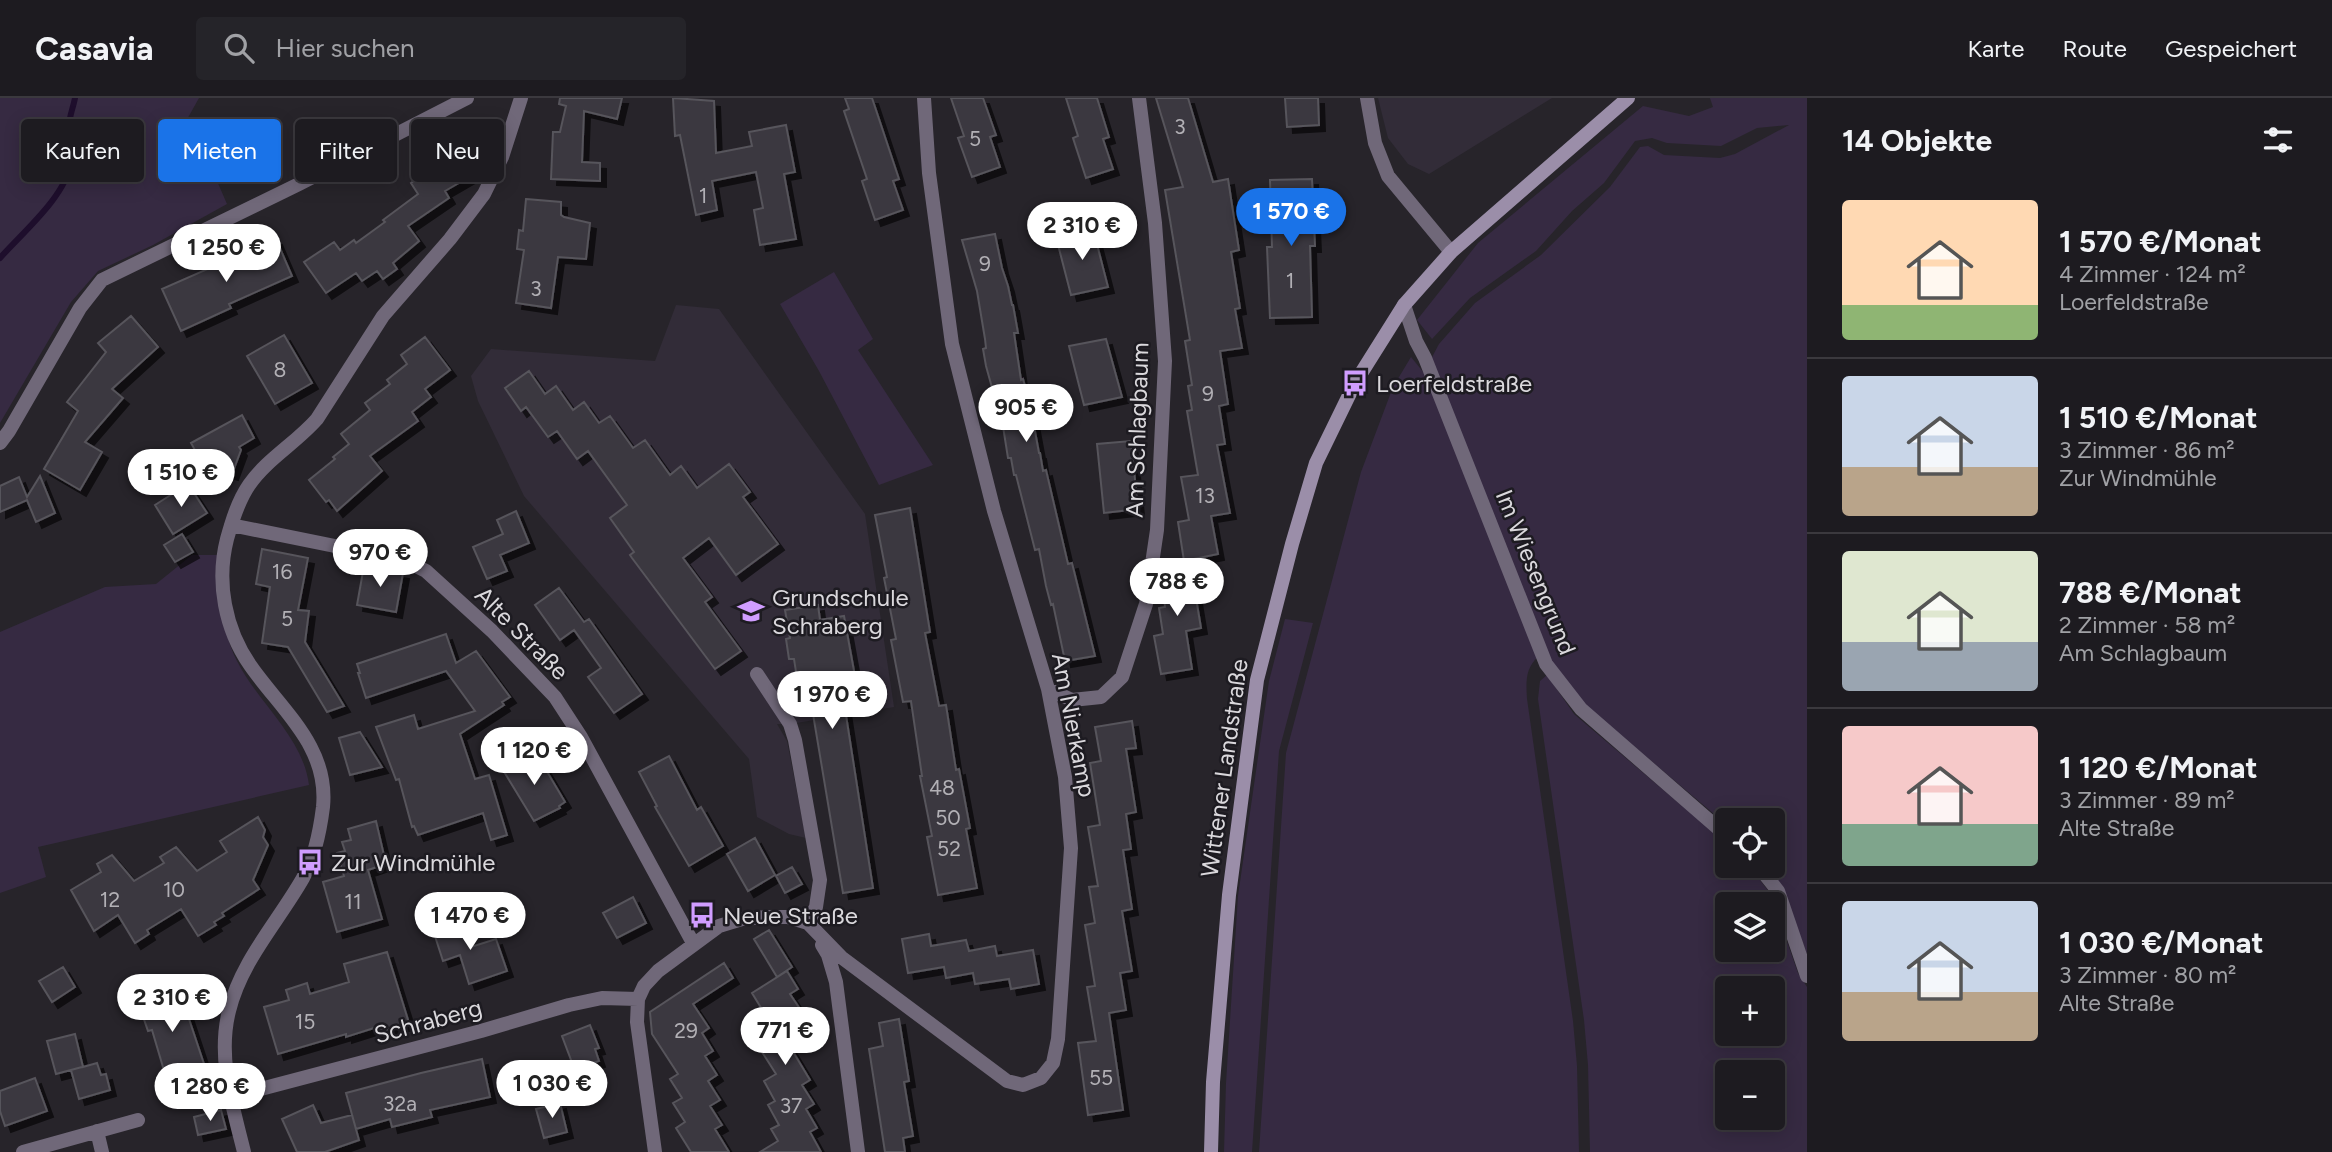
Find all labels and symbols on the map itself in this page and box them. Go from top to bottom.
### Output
house number: 3 [1174,114,1186,139]
house number: 5 [969,126,981,151]
house number: 1 [699,183,707,208]
pin: 1 570 € [1226,188,1356,248]
pin: 2 310 € [1017,202,1147,262]
pin: 1 250 € [161,225,291,284]
house number: 9 [979,251,991,276]
house number: 1 [1286,268,1294,293]
house number: 3 [530,276,542,301]
street label: Am Schlagbaum [1119,342,1155,518]
house number: 8 [274,357,286,382]
bus stop icon: Loerfeldstraße [1340,368,1370,398]
place label: Loerfeldstraße [1376,369,1532,398]
house number: 9 [1202,381,1214,406]
pin: 905 € [977,384,1075,444]
pin: 1 510 € [116,450,246,509]
house number: 13 [1195,483,1215,508]
street label: Im Wiesengrund [1490,485,1582,659]
pin: 970 € [331,530,429,589]
house number: 16 [272,559,292,584]
pin: 788 € [1128,559,1226,618]
street label: Alte Straße [469,580,575,686]
place label: Grundschule Schraberg [772,583,909,640]
school or university icon: Grundschule Schraberg [736,596,766,626]
house number: 5 [281,606,293,631]
street label: Am Nierkamp [1046,650,1102,800]
street label: Wittener Landstraße [1194,657,1254,879]
pin: 1 970 € [767,672,897,731]
pin: 1 120 € [469,728,599,787]
house number: 48 [929,775,955,800]
house number: 50 [935,805,961,830]
house number: 52 [937,836,961,861]
bus stop icon: Zur Windmühle [295,847,325,877]
place label: Zur Windmühle [331,848,495,877]
house number: 10 [163,877,185,902]
house number: 12 [100,887,120,912]
house number: 11 [344,889,362,914]
pin: 1 470 € [405,892,535,952]
bus stop icon: Neue Straße [687,900,717,930]
place label: Neue Straße [723,901,858,930]
pin: 2 310 € [107,974,237,1034]
street label: Schraberg [371,993,485,1049]
pin: 771 € [736,1007,834,1067]
house number: 15 [295,1009,315,1034]
house number: 29 [674,1018,698,1043]
pin: 1 030 € [487,1060,617,1120]
pin: 1 280 € [145,1063,275,1123]
house number: 55 [1089,1065,1113,1090]
house number: 32a [383,1091,417,1116]
house number: 37 [780,1093,802,1118]

